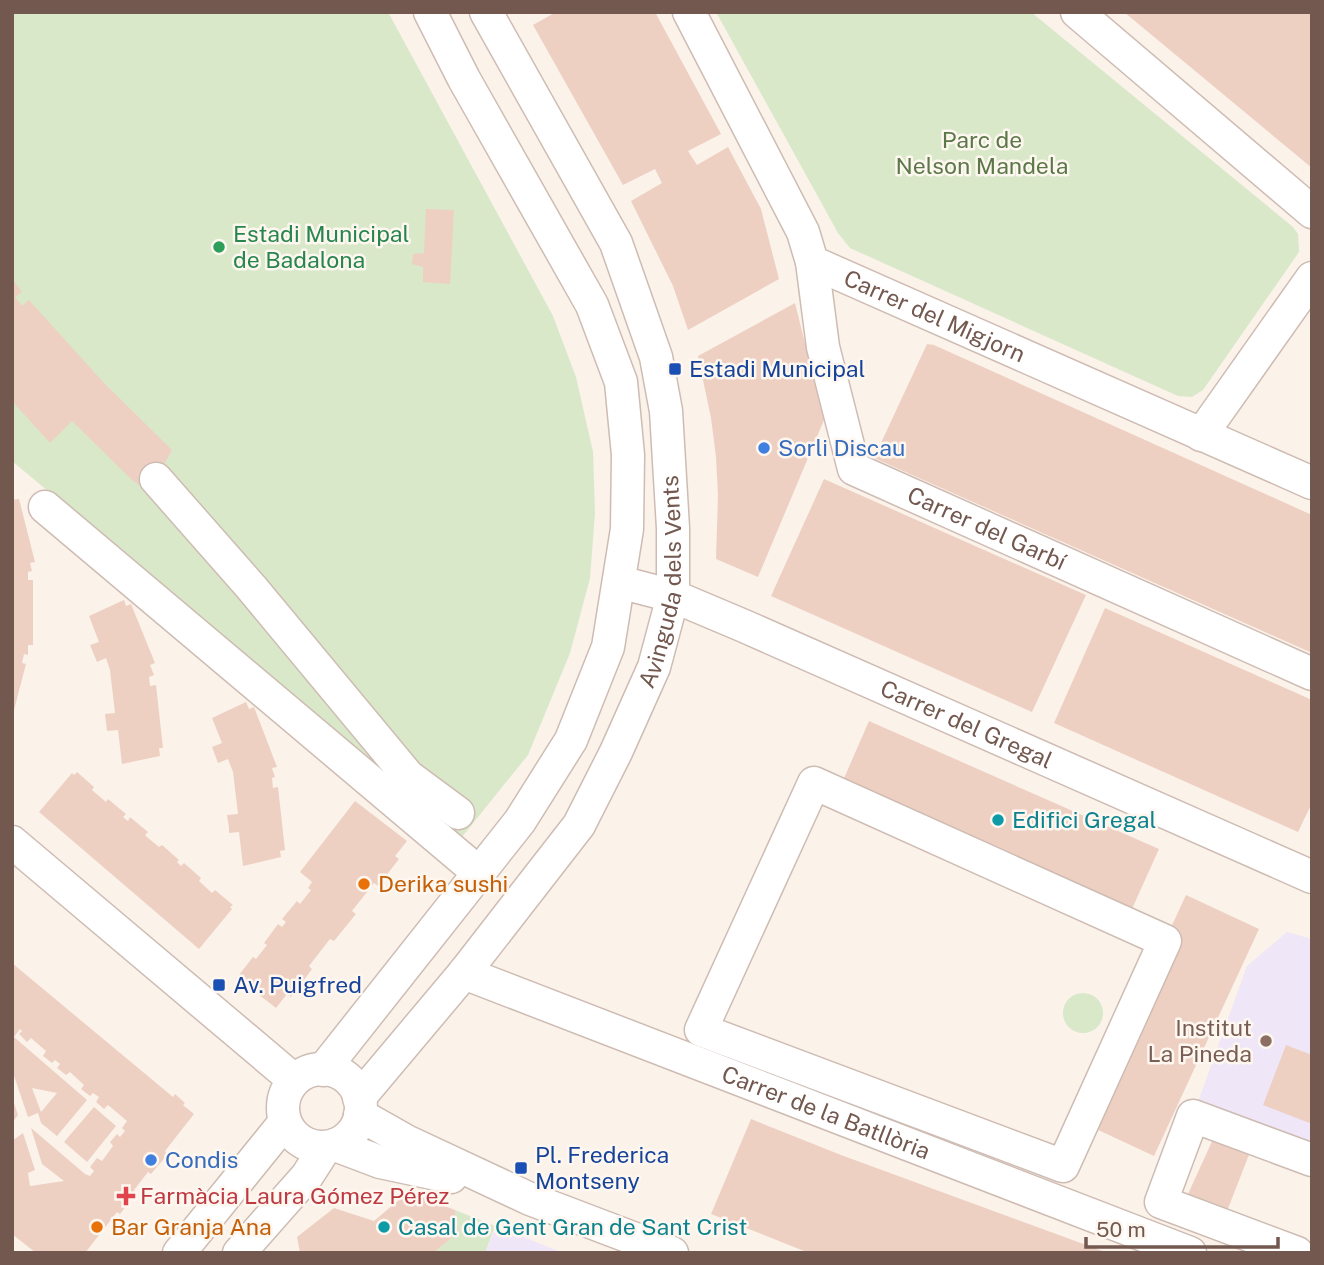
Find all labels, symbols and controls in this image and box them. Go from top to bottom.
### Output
park label: Parc de Nelson Mandela [896,126,1068,179]
place label: Estadi Municipal de Badalona [233,220,409,273]
marker: Estadi Municipal de Badalona [211,239,227,255]
street label: Carrer del Migjorn [840,264,1029,367]
place label: Estadi Municipal [689,355,865,382]
marker: Estadi Municipal [667,361,683,377]
place label: Sorli Discau [778,434,905,461]
marker: Sorli Discau [756,440,772,456]
street label: Avinguda dels Vents [632,475,687,692]
street label: Carrer del Garbí [903,481,1071,575]
street label: Carrer del Gregal [876,674,1057,774]
place label: Edifici Gregal [1012,806,1156,833]
marker: Edifici Gregal [990,812,1006,828]
place label: Derika sushi [378,870,508,897]
marker: Derika sushi [356,876,372,892]
place label: Av. Puigfred [233,971,362,998]
marker: Av. Puigfred [211,977,227,993]
place label: Institut La Pineda [1148,1014,1252,1067]
marker: Institut La Pineda [1258,1033,1274,1049]
street label: Carrer de la Batllòria [718,1060,934,1165]
place label: Pl. Frederica Montseny [535,1141,669,1194]
place label: Condis [165,1146,238,1173]
marker: Condis [143,1152,159,1168]
marker: Pl. Frederica Montseny [513,1160,529,1176]
place label: Farmàcia Laura Gómez Pérez [140,1182,449,1209]
marker: Farmàcia Laura Gómez Pérez [118,1188,134,1204]
scale bar [1086,1206,1278,1250]
place label: Bar Granja Ana [111,1213,272,1240]
place label: Casal de Gent Gran de Sant Crist [398,1213,747,1240]
text: 50 m [1096,1217,1146,1242]
marker: Bar Granja Ana [89,1219,105,1235]
marker: Casal de Gent Gran de Sant Crist [376,1219,392,1235]

